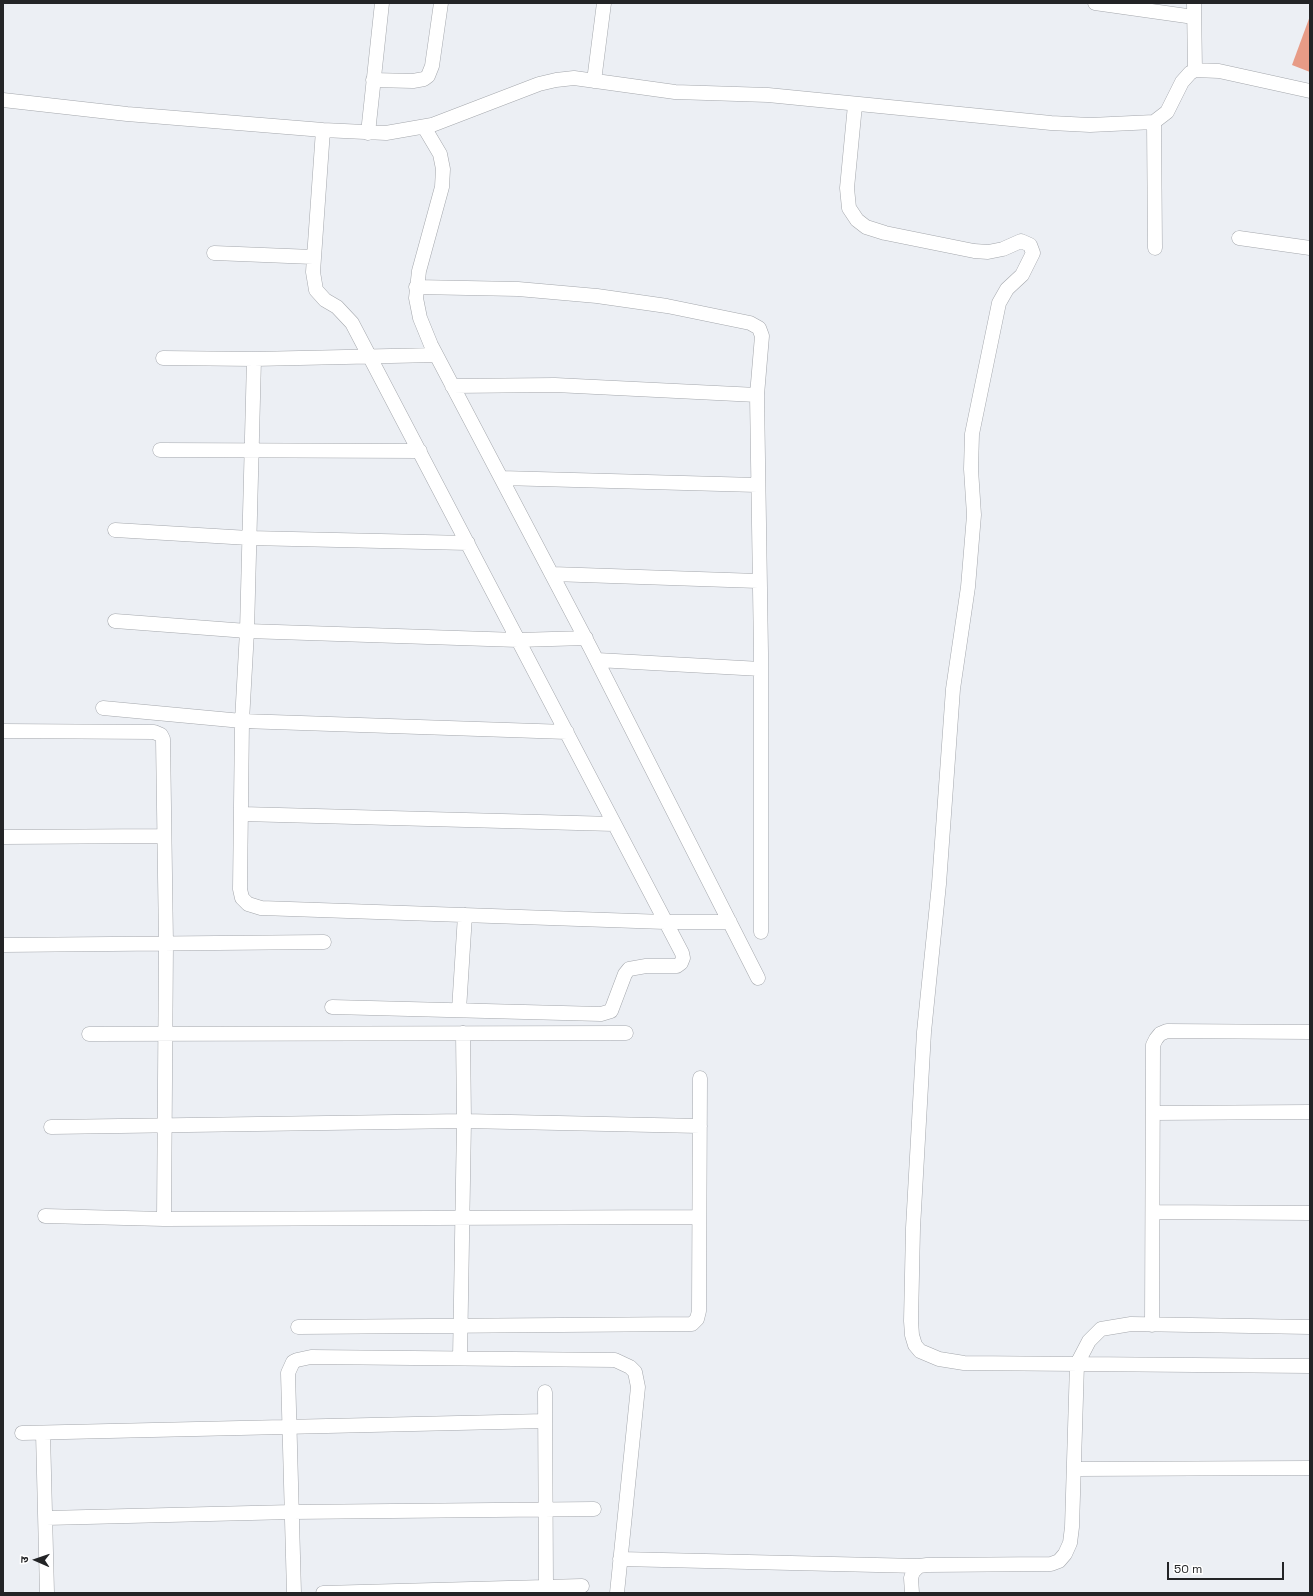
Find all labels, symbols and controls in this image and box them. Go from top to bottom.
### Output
north arrow [16,1540,56,1580]
scale bar [1169,1554,1286,1580]
text: उ [17,1556,31,1563]
text: 50 m [1174,1561,1202,1577]

